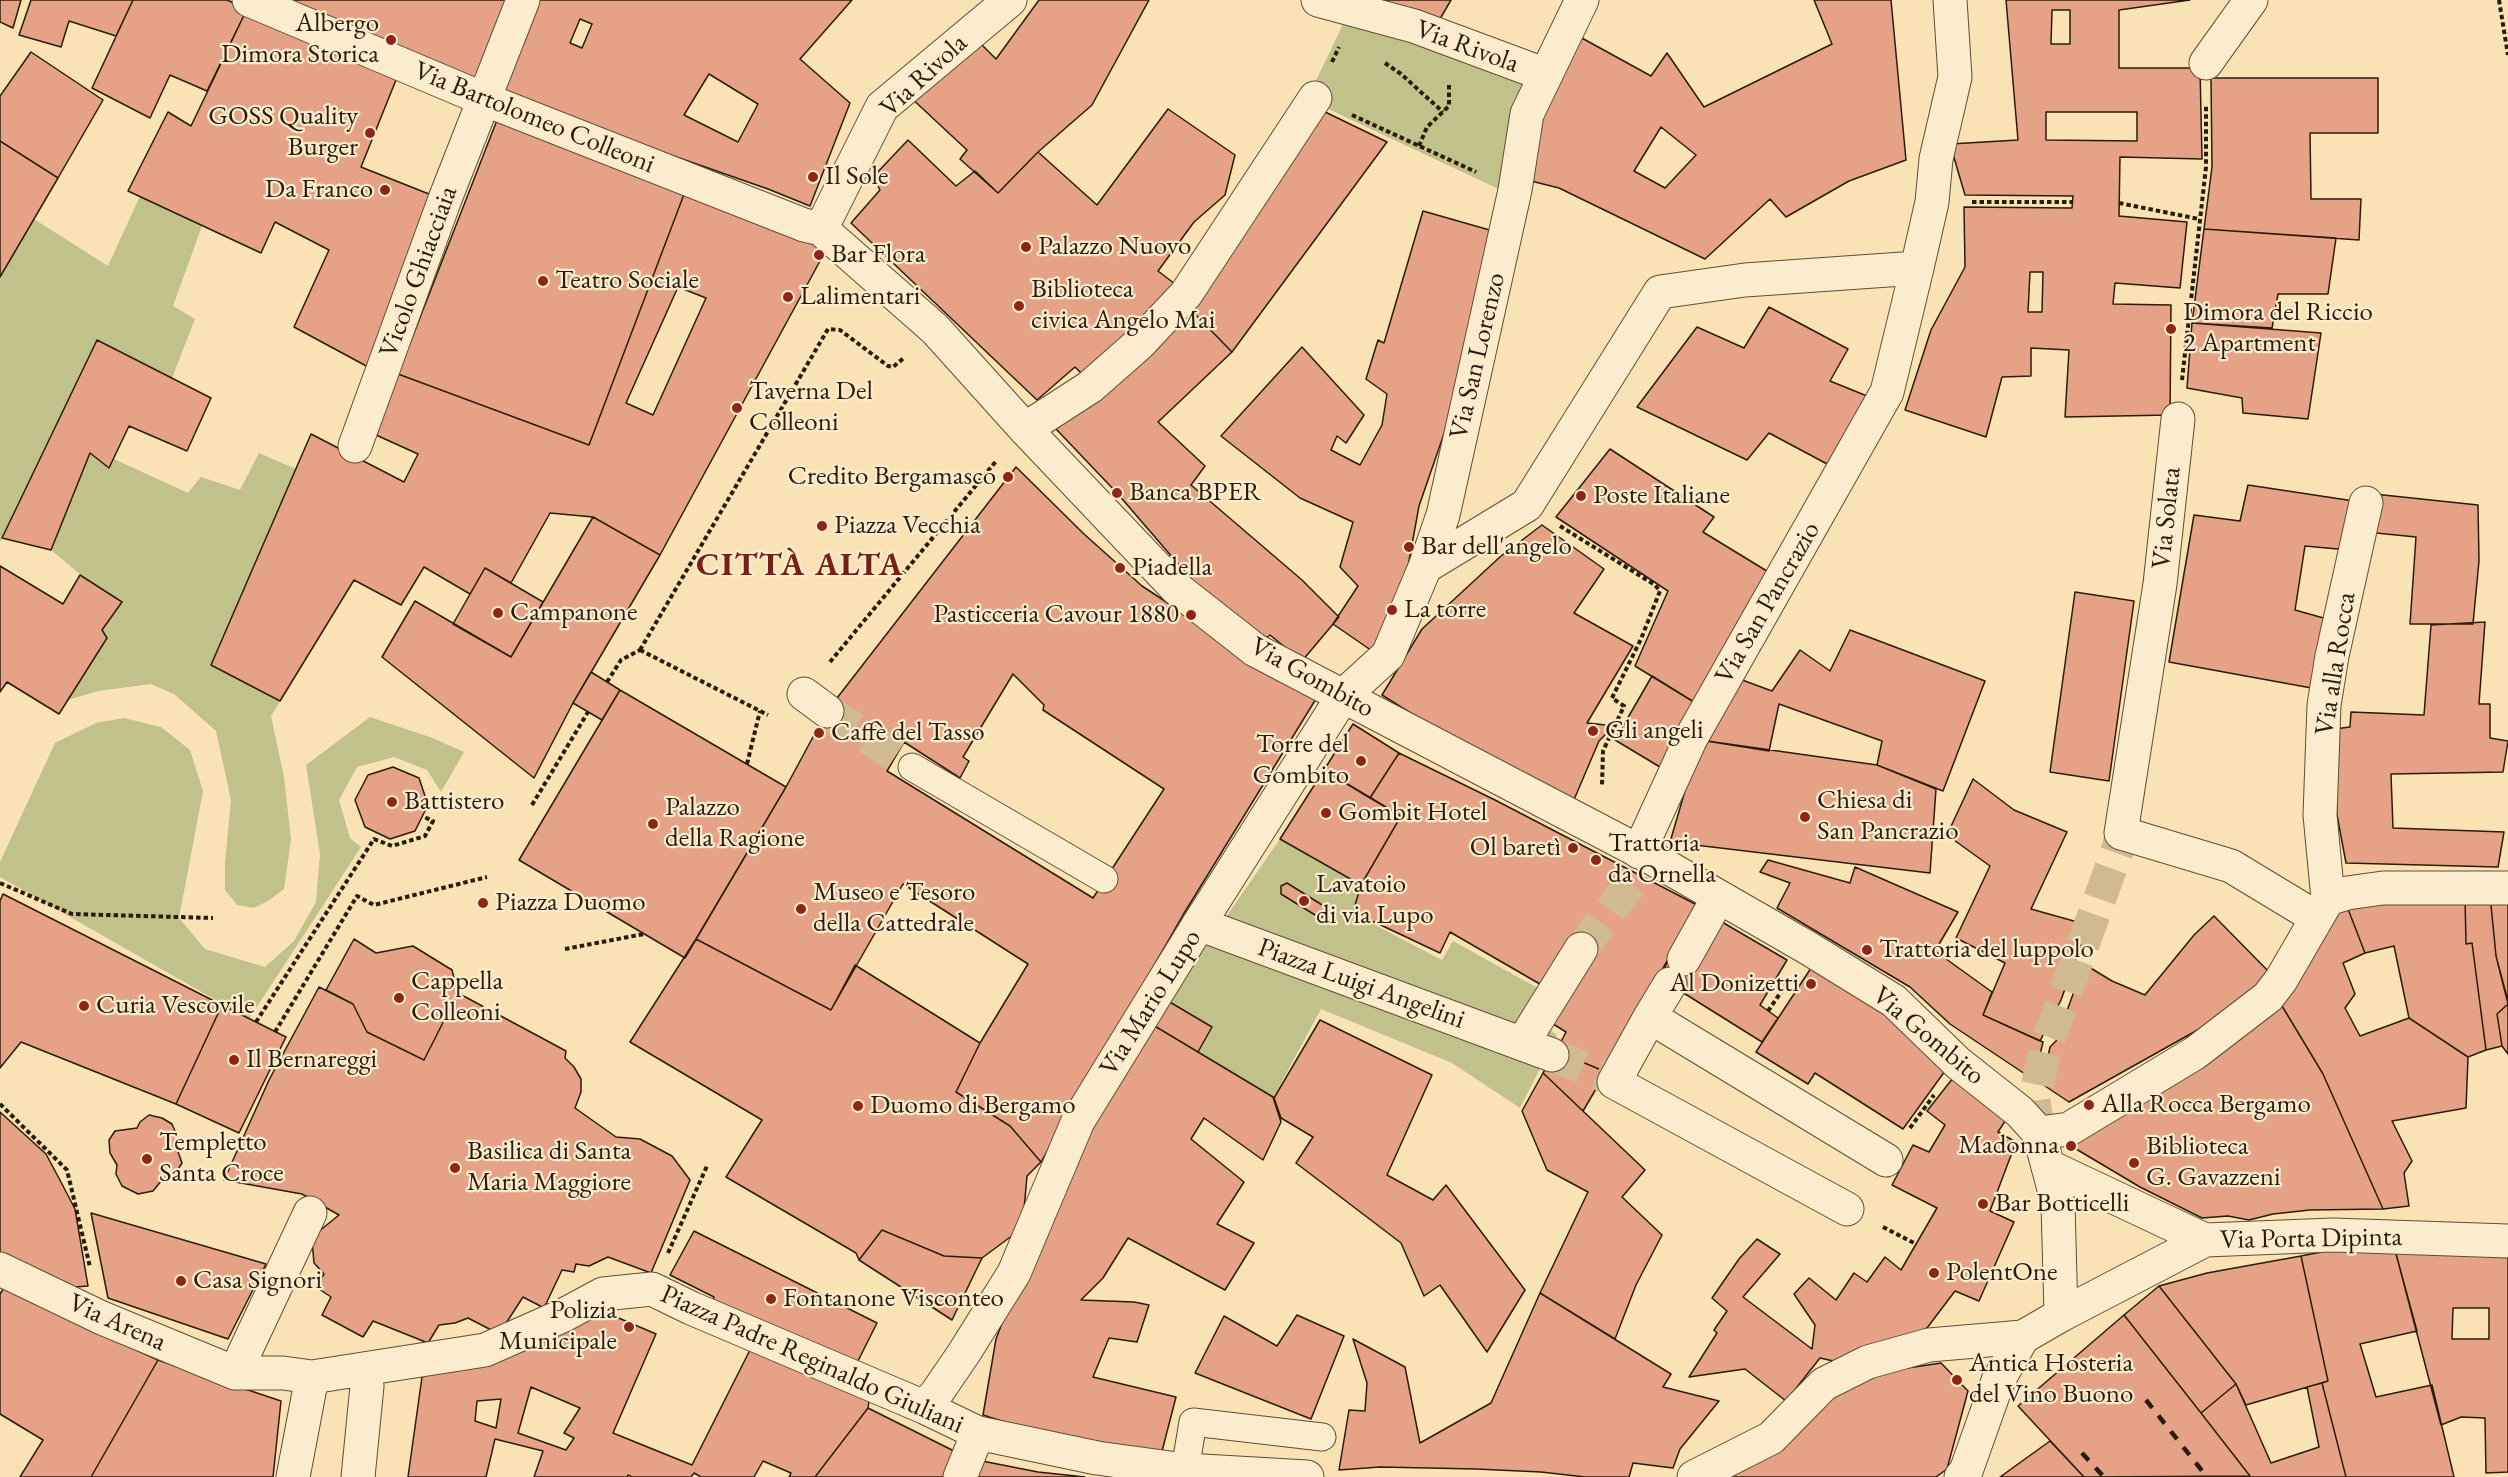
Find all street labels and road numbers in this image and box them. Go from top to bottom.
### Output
street label: Via Rivola [1411,13,1523,81]
street label: Via Rivola [874,27,974,125]
street label: Via Bartolomeo Colleoni [409,55,659,181]
street label: Vicolo Ghiacciaia [373,182,465,362]
street label: Via San Lorenzo [1443,270,1513,442]
street label: Via Solata [2146,465,2188,571]
street label: Via San Pancrazio [1708,516,1828,690]
street label: Via alla Rocca [2309,590,2363,738]
street label: Via Gombito [1244,631,1380,725]
street label: Via Mario Lupo [1093,924,1209,1082]
street label: Piazza Luigi Angelini [1253,932,1469,1036]
street label: Via Gombito [1865,980,1991,1092]
street label: Via Porta Dipinta [2220,1221,2402,1257]
street label: Piazza Padre Reginaldo Giuliani [655,1278,969,1442]
street label: Via Arena [63,1287,171,1359]

